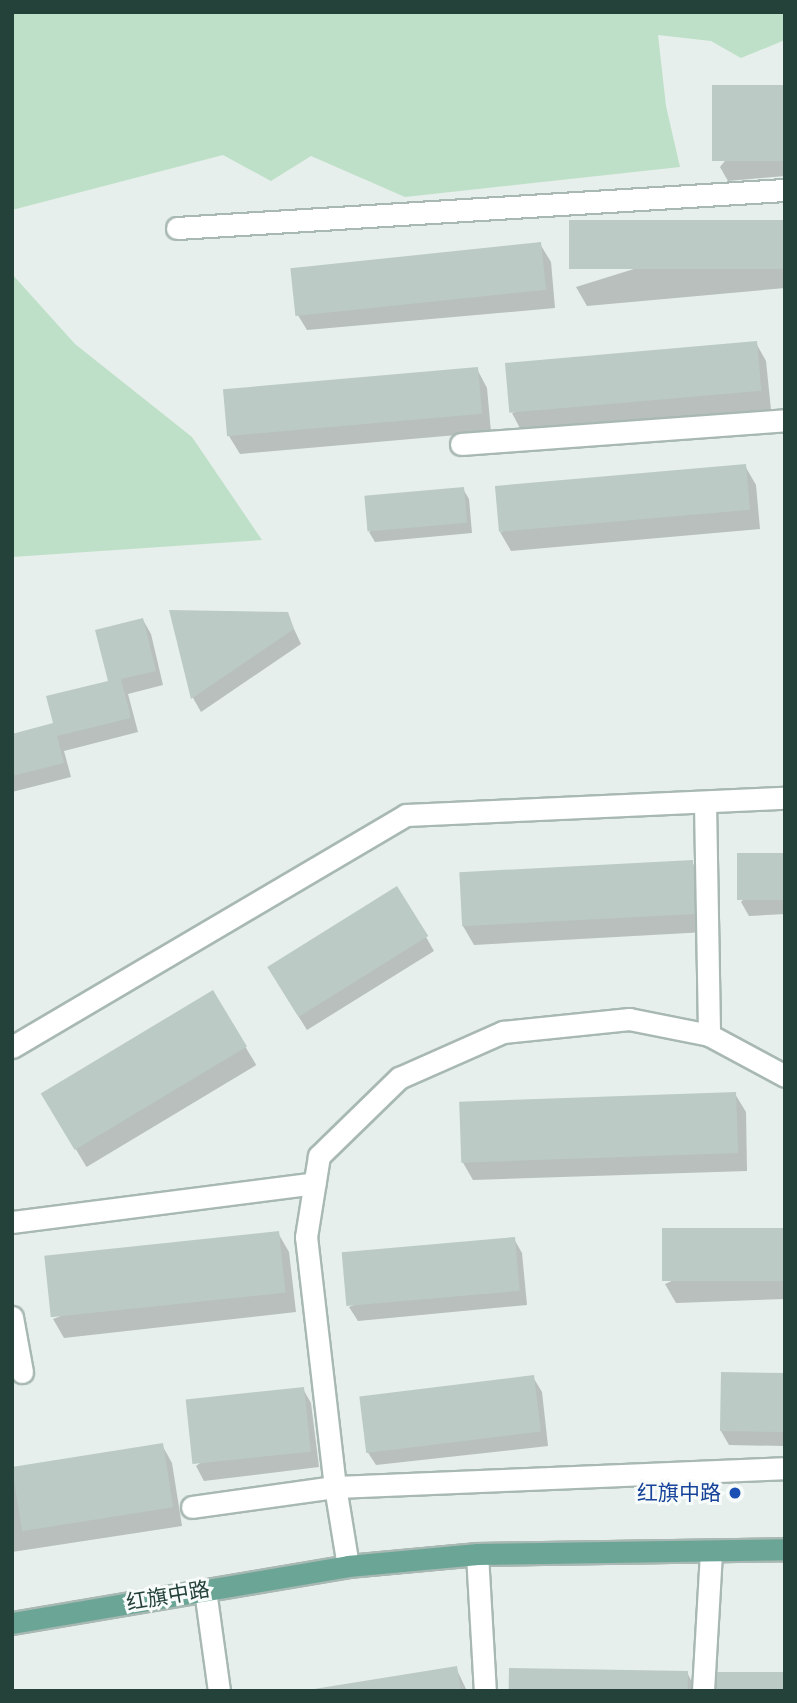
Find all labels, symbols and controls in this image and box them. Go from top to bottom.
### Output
place label: 红旗中路 [637,1480,721,1506]
marker: 红旗中路 [727,1485,743,1501]
street label: 红旗中路 [124,1576,212,1616]

